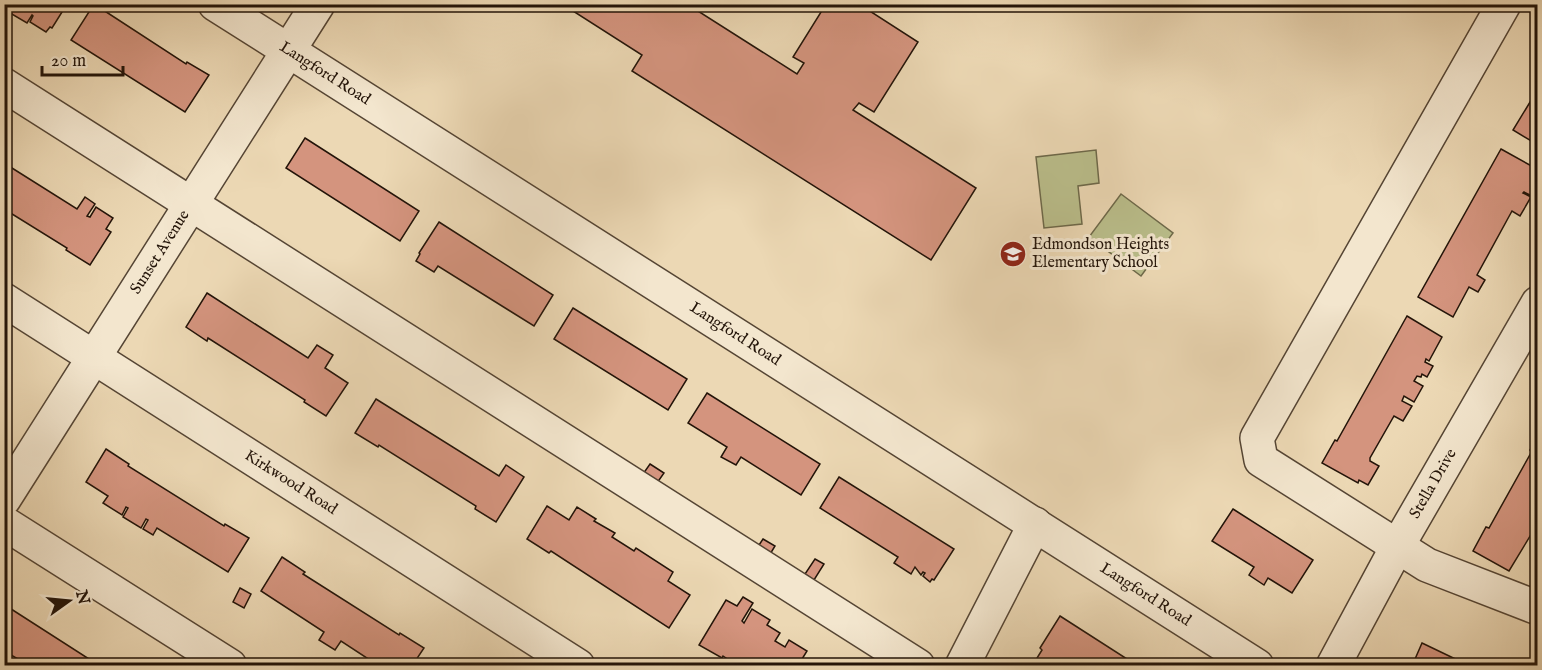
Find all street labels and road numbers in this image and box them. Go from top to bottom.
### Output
street label: Langford Road [276,37,374,110]
street label: Sunset Avenue [126,207,195,298]
street label: Langford Road [686,298,785,371]
street label: Stella Drive [1405,445,1462,522]
street label: Kirkwood Road [241,446,341,520]
street label: Langford Road [1096,559,1195,631]

